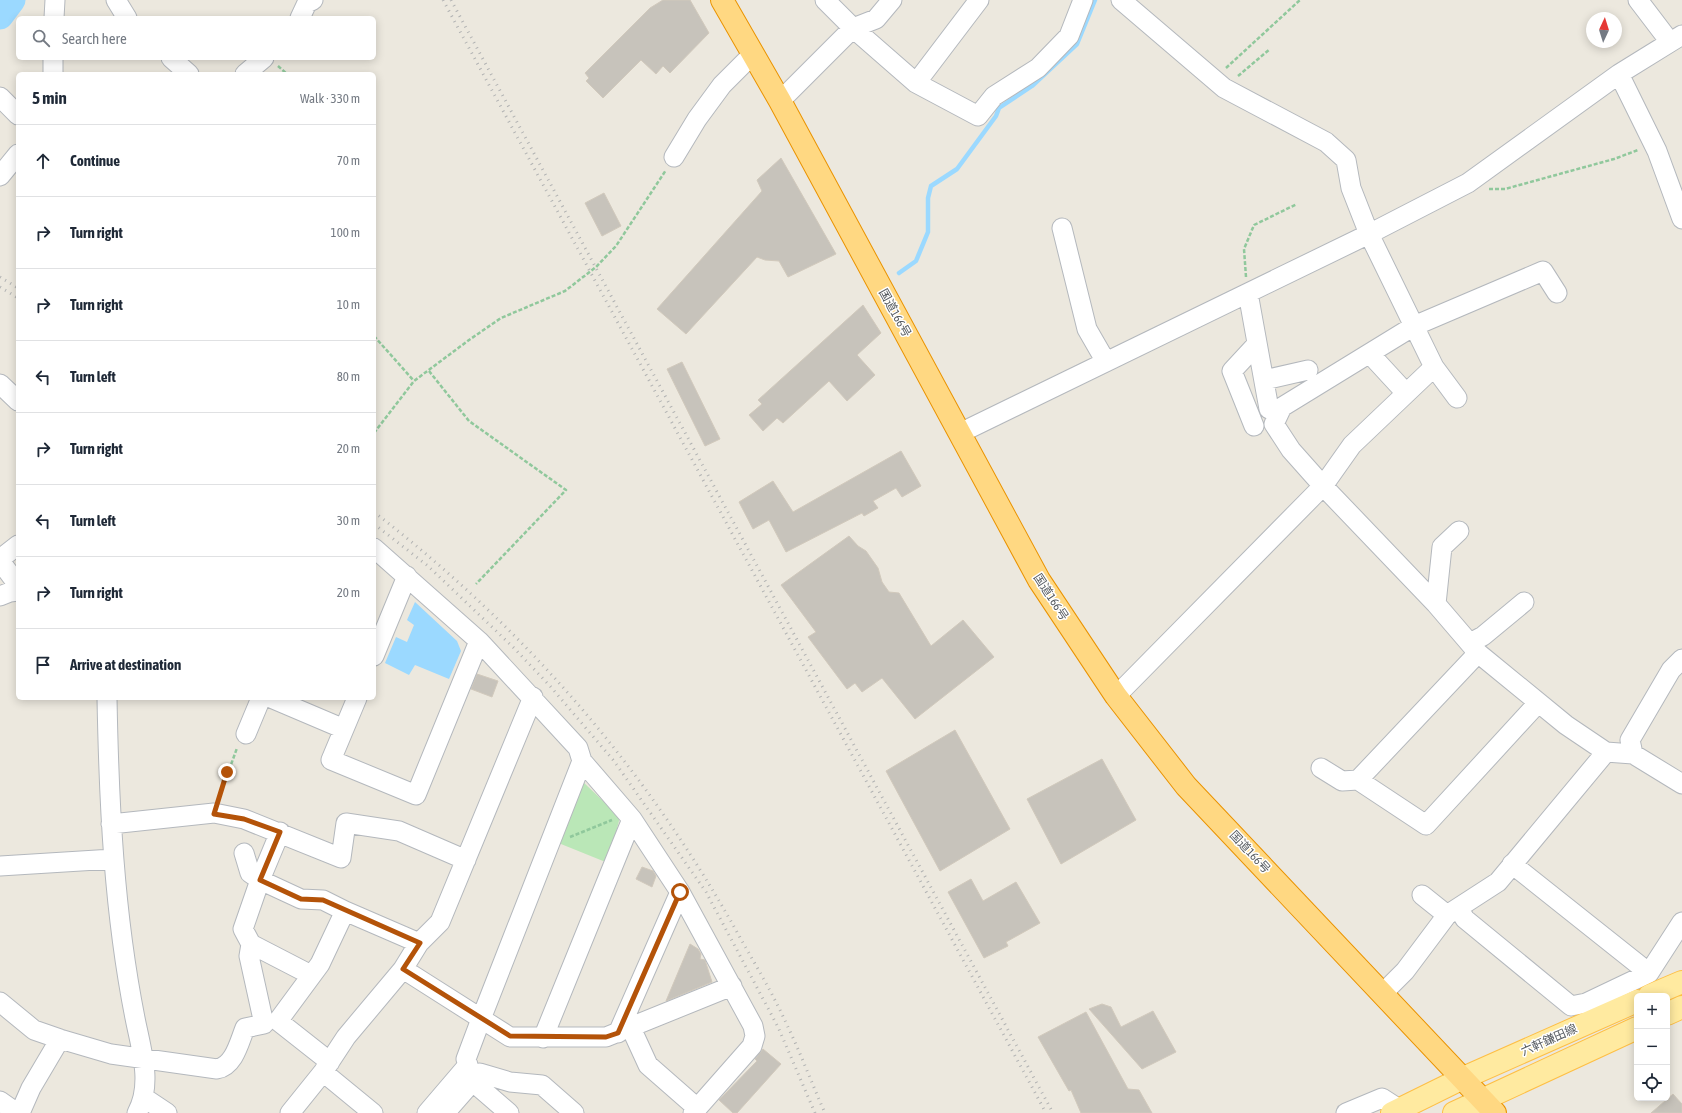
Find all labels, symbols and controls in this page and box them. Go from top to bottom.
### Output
north arrow [1586,12,1622,48]
search box [16,16,376,60]
icon: search [30,27,52,49]
text: Search here [62,30,127,47]
text: 5 min [32,88,67,108]
text: Walk · 330 m [300,91,360,106]
icon: ahead [32,150,54,172]
text: Continue [70,152,120,169]
text: 70 m [337,153,360,168]
icon: right [32,222,54,244]
text: Turn right [70,224,123,241]
text: 100 m [331,225,360,240]
street label: 国道166号 [876,286,914,340]
icon: right [32,294,54,316]
text: Turn right [70,296,123,313]
text: 10 m [337,297,360,312]
icon: left [32,366,54,388]
text: Turn left [70,368,116,385]
text: 80 m [337,369,360,384]
icon: right [32,438,54,460]
text: Turn right [70,440,123,457]
text: 20 m [337,441,360,456]
icon: left [32,510,54,532]
text: Turn left [70,512,116,529]
text: 30 m [337,513,360,528]
street label: 国道166号 [1031,571,1071,623]
icon: right [32,582,54,604]
text: Turn right [70,584,123,601]
text: 20 m [337,585,360,600]
icon: arrive [32,654,54,676]
text: Arrive at destination [70,656,181,673]
route end [218,763,236,781]
street label: 国道166号 [1227,828,1273,876]
route start [671,883,689,901]
map controls [1634,993,1670,1101]
button: + [1634,993,1670,1029]
street label: 六軒鎌田線 [1519,1021,1579,1059]
button: − [1634,1029,1670,1065]
button: locate [1634,1065,1670,1101]

